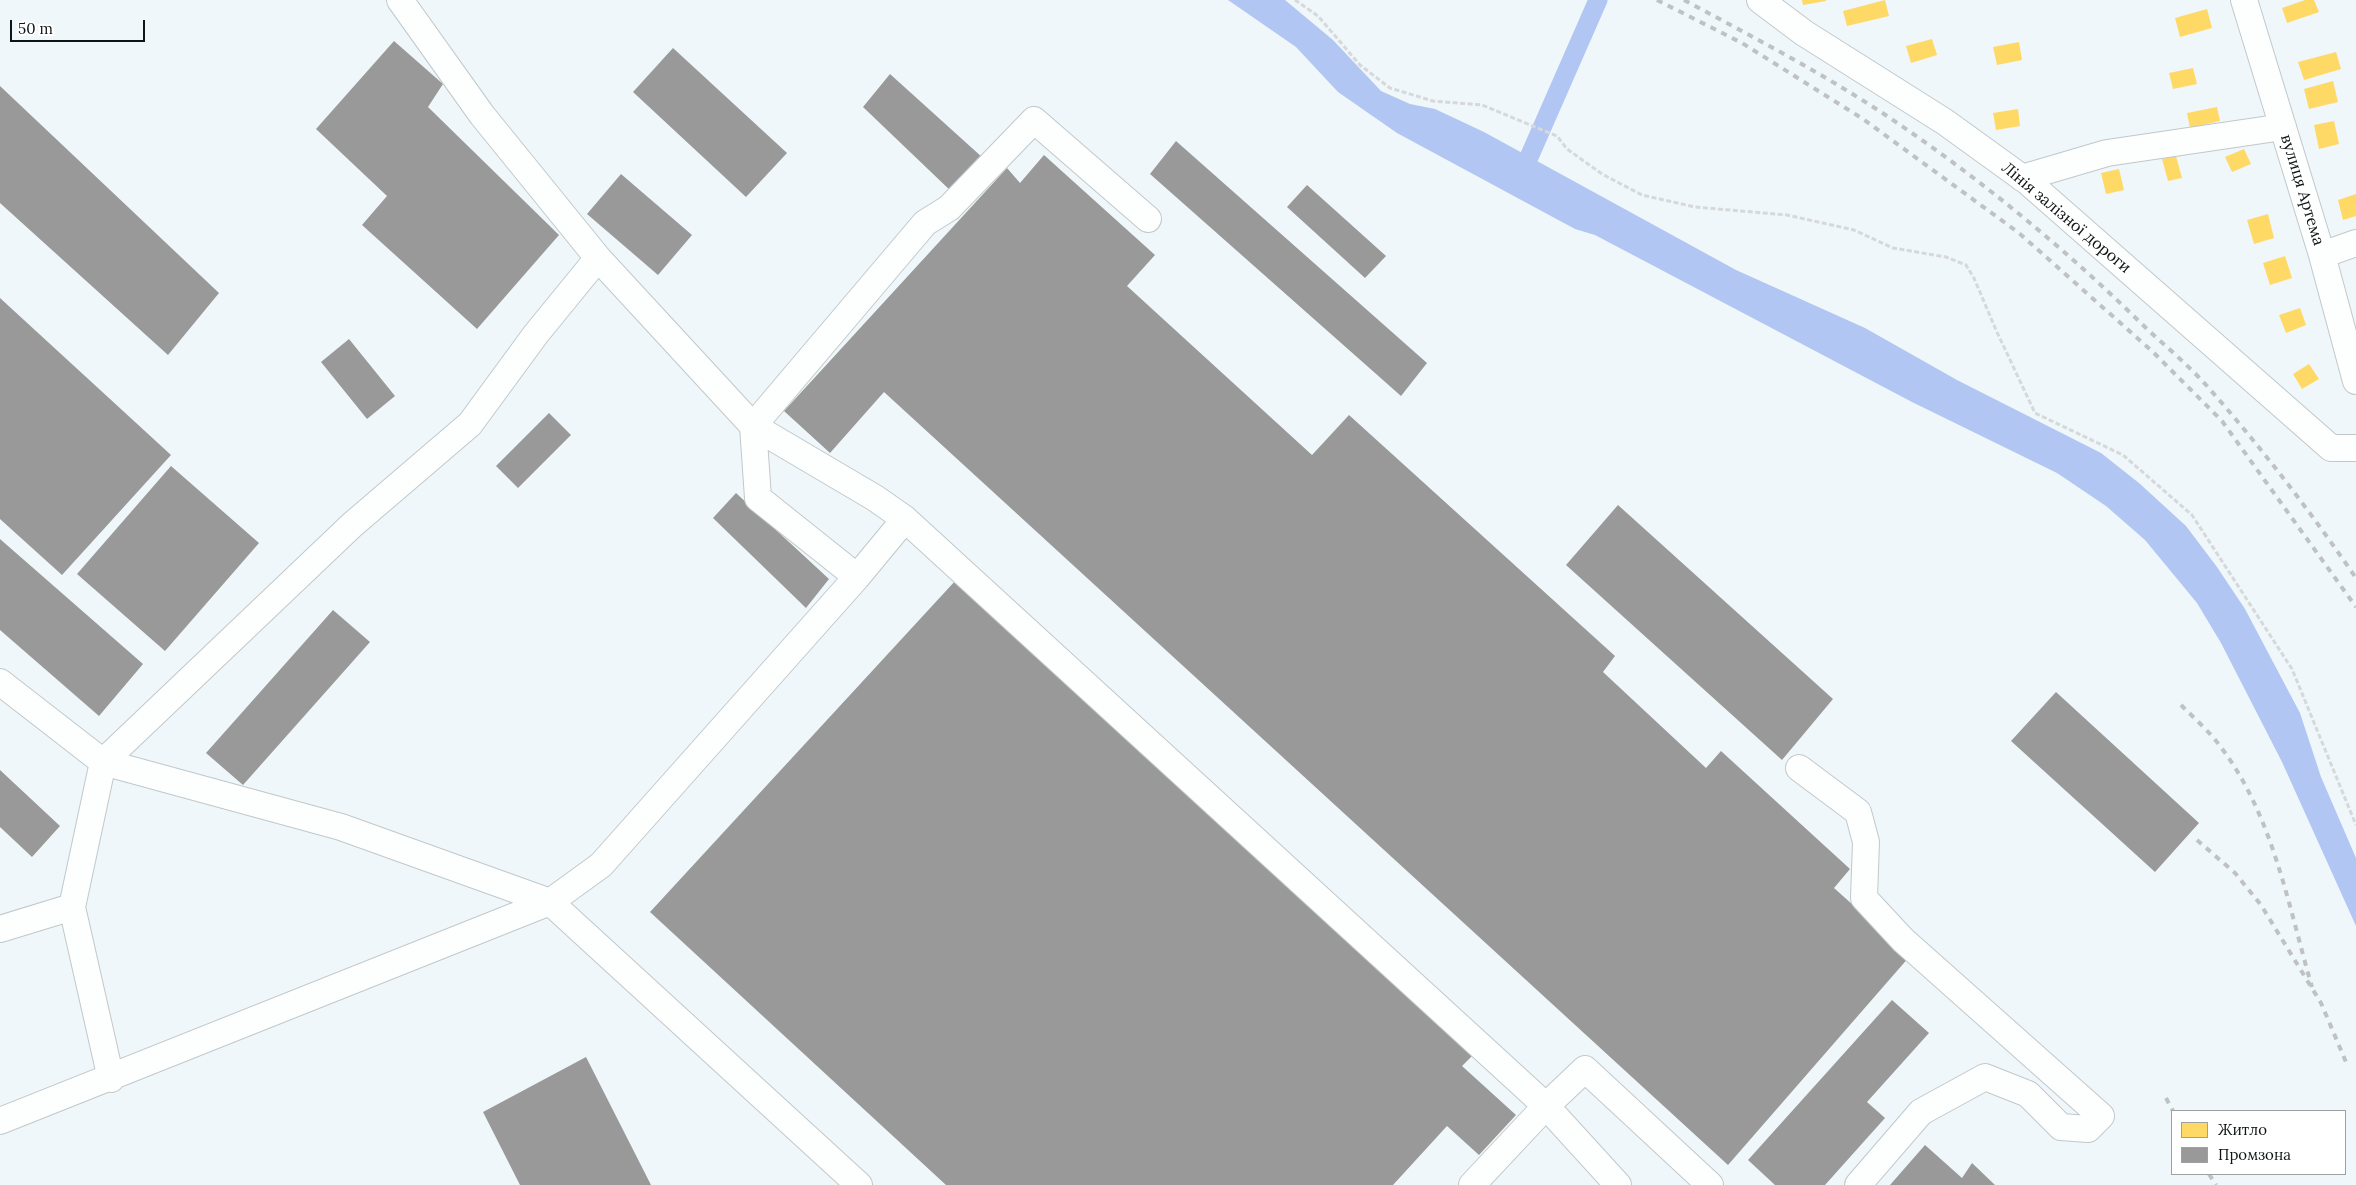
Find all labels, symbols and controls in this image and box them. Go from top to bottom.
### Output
scale bar [12,10,148,42]
text: 50 m [18,19,53,38]
street label: вулиця Артема [2276,132,2328,248]
street label: Лінія залізної дороги [1998,158,2134,278]
legend [2171,1110,2346,1175]
text: Житло [2218,1120,2267,1139]
text: Промзона [2218,1145,2291,1164]

